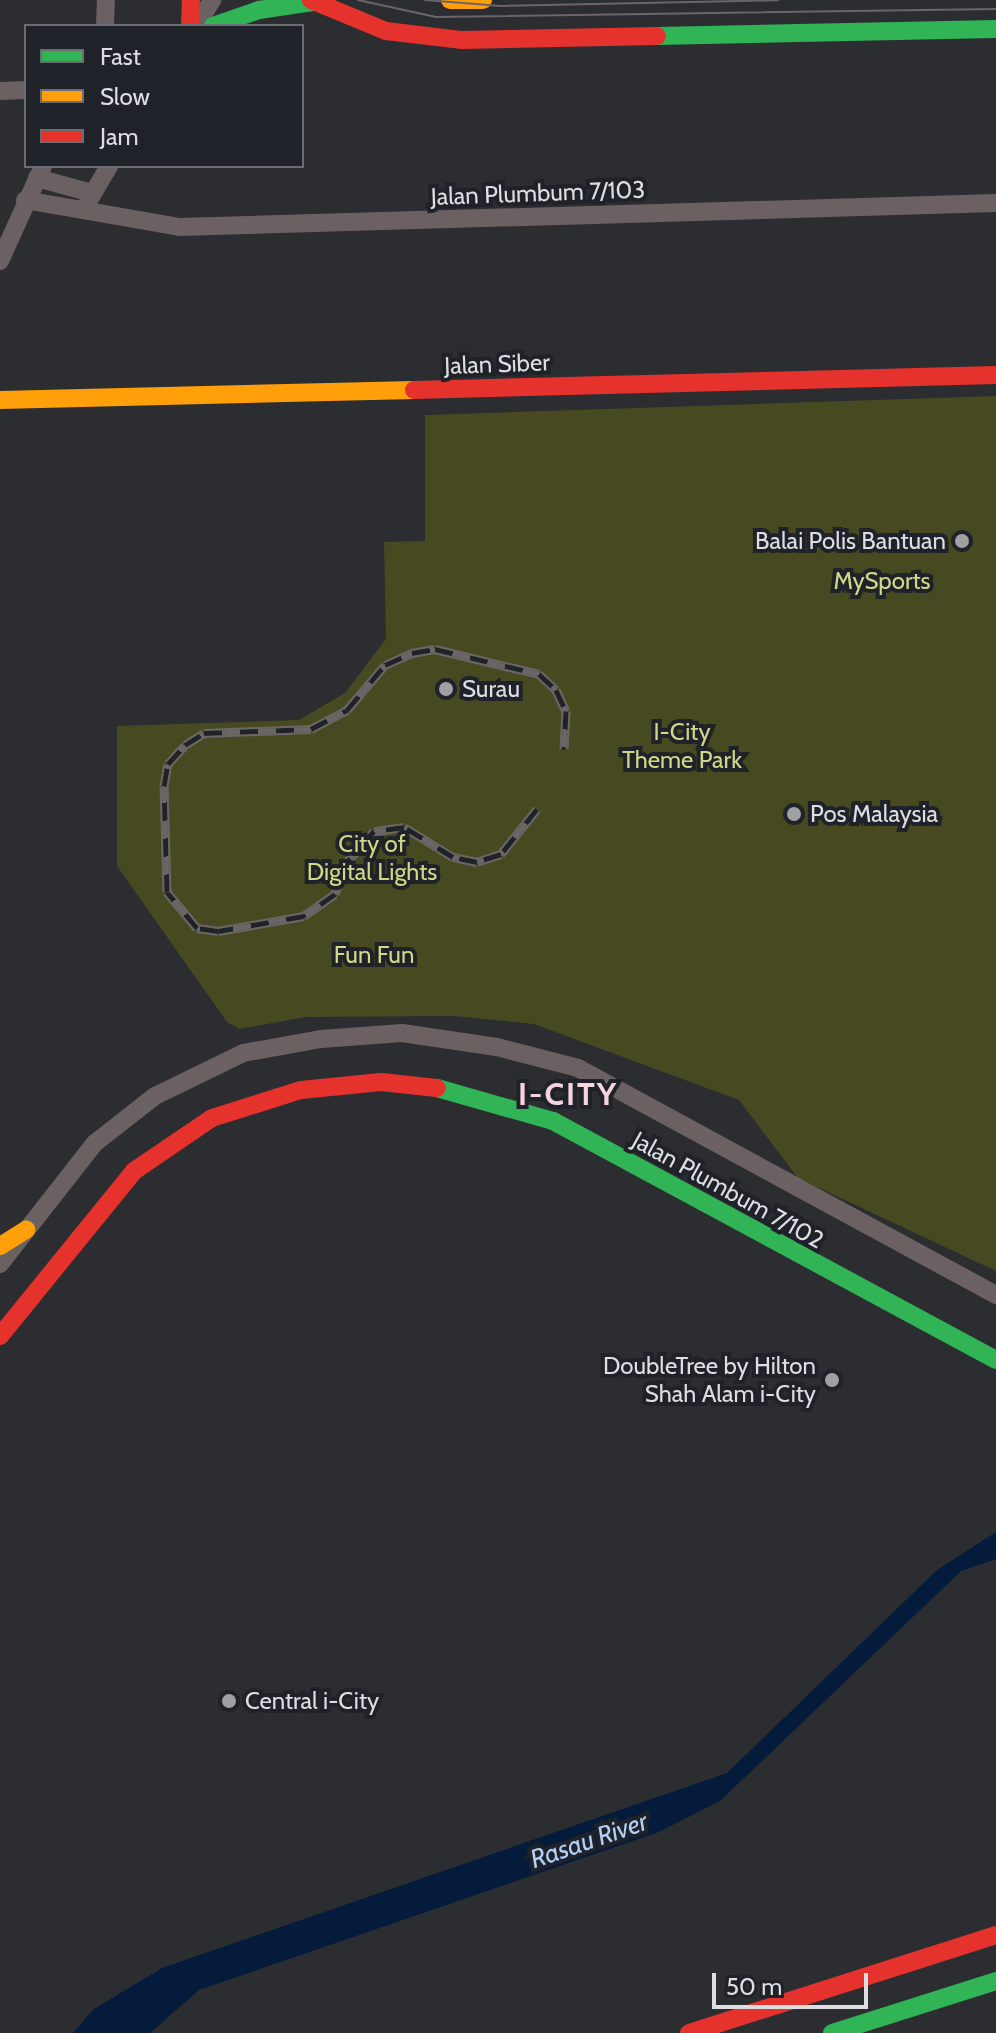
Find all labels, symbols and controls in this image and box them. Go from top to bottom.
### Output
legend [24,24,304,168]
text: Fast [100,42,141,71]
text: Slow [100,82,150,111]
text: Jam [100,122,138,151]
street label: Jalan Plumbum 7/103 [430,175,646,211]
street label: Jalan Siber [444,348,550,380]
place label: Balai Polis Bantuan [755,527,946,555]
marker: Balai Polis Bantuan [953,532,971,550]
park label: MySports [833,567,931,595]
place label: Surau [462,675,520,703]
marker: Surau [437,680,455,698]
park label: I-City Theme Park [622,718,742,774]
place label: Pos Malaysia [810,800,938,828]
marker: Pos Malaysia [785,805,803,823]
park label: City of Digital Lights [307,830,437,886]
park label: Fun Fun [334,941,414,969]
district label: I-CITY [518,1075,618,1113]
street label: Jalan Plumbum 7/102 [627,1125,829,1255]
place label: DoubleTree by Hilton Shah Alam i-City [603,1352,816,1408]
marker: DoubleTree by Hilton Shah Alam i-City [823,1371,841,1389]
place label: Central i-City [245,1687,379,1715]
marker: Central i-City [220,1692,238,1710]
water label: Rasau River [526,1806,652,1876]
scale bar [716,1957,872,2007]
text: 50 m [726,1972,782,2001]

